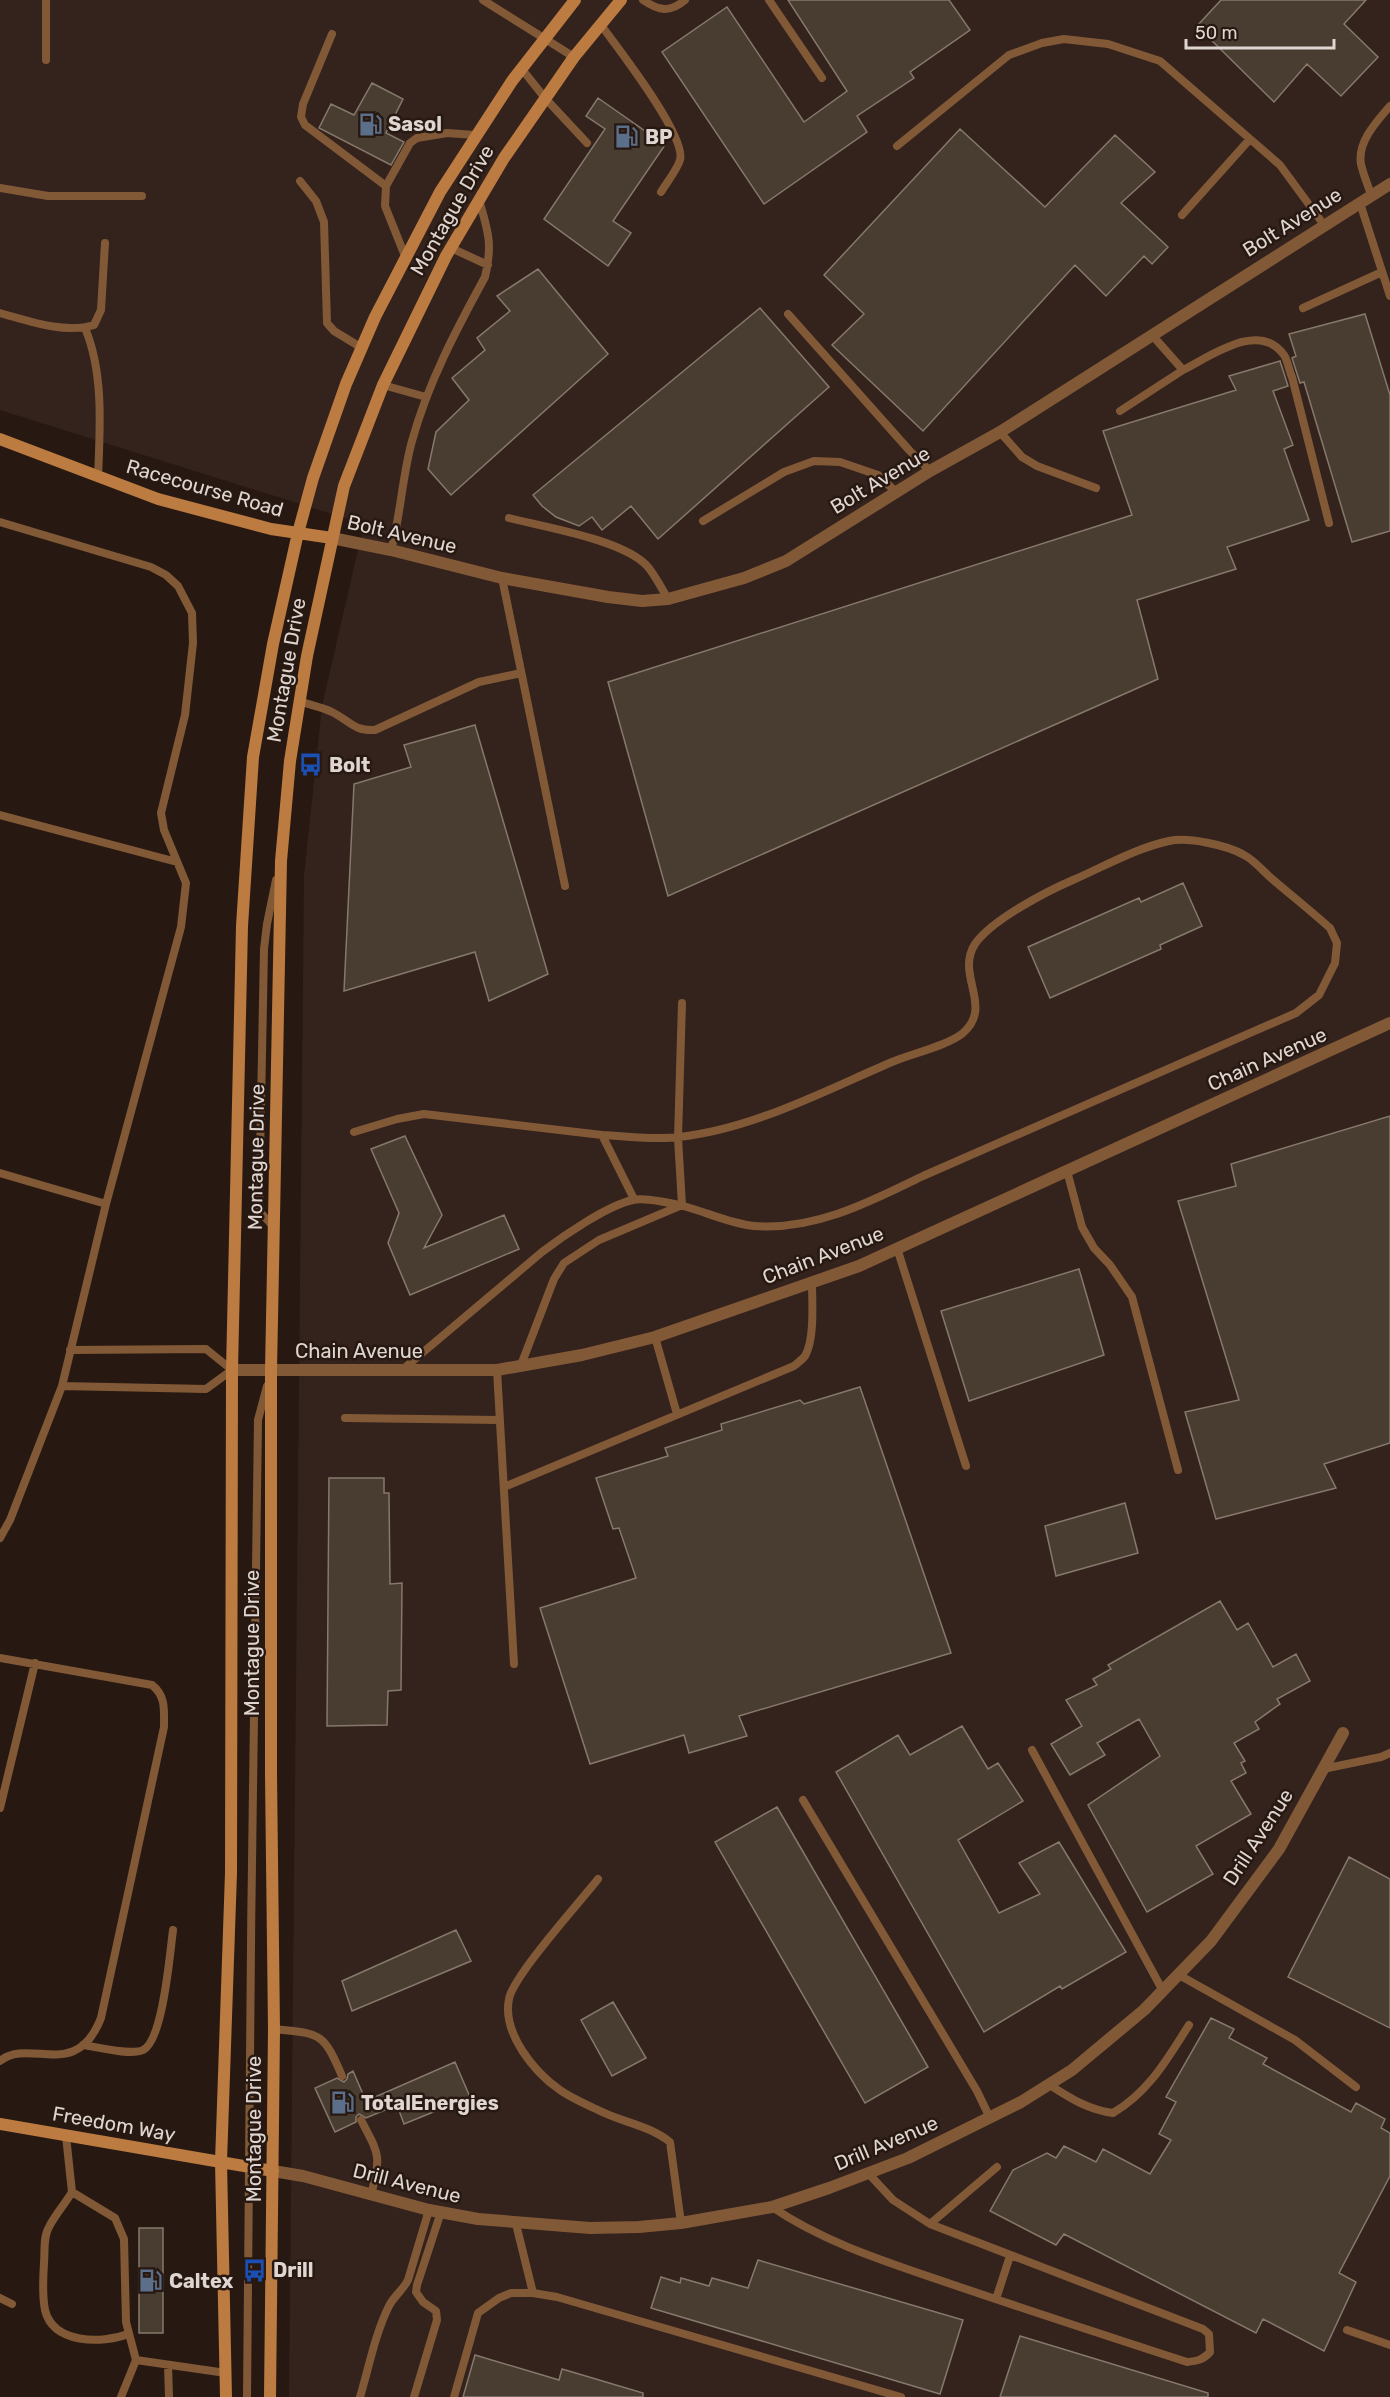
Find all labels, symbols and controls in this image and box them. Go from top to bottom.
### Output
scale bar [1186,12,1334,50]
text: 50 m [1195,22,1238,44]
fuel station icon: Sasol [357,111,383,137]
place label: Sasol [388,112,442,136]
fuel station icon: BP [614,124,640,150]
place label: BP [645,125,673,149]
street label: Montague Drive [405,141,499,279]
street label: Bolt Avenue [1238,182,1346,262]
street label: Bolt Avenue [826,441,934,519]
street label: Racecourse Road [124,454,286,522]
street label: Bolt Avenue [345,510,459,558]
street label: Montague Drive [261,596,311,744]
bus stop icon: Bolt [298,752,324,778]
place label: Bolt [329,753,370,777]
street label: Chain Avenue [1204,1022,1330,1096]
street label: Montague Drive [243,1084,269,1230]
street label: Chain Avenue [759,1221,887,1289]
street label: Chain Avenue [295,1339,423,1363]
street label: Montague Drive [240,1570,264,1716]
street label: Drill Avenue [1218,1784,1298,1890]
street label: Montague Drive [242,2056,266,2202]
fuel station icon: TotalEnergies [330,2090,356,2116]
place label: TotalEnergies [361,2091,499,2115]
street label: Freedom Way [51,2101,177,2147]
street label: Drill Avenue [831,2110,941,2176]
street label: Drill Avenue [351,2158,463,2208]
bus stop icon: Drill [242,2257,268,2283]
place label: Drill [273,2258,314,2282]
fuel station icon: Caltex [138,2268,164,2294]
place label: Caltex [169,2269,233,2293]

